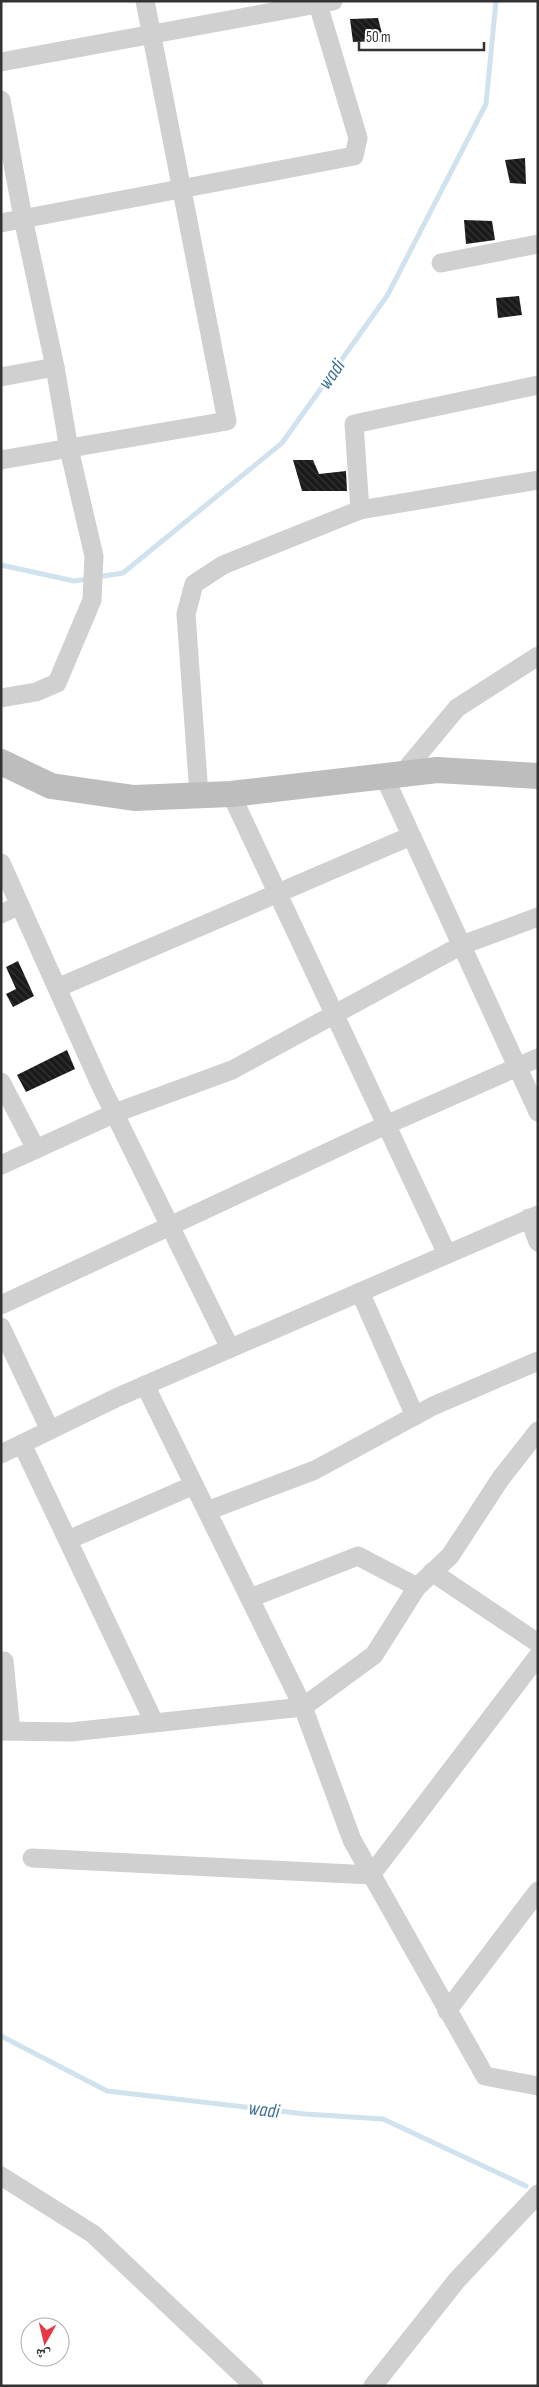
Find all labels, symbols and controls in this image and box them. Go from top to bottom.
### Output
scale bar [359,20,484,52]
text: 50 m [366,28,391,47]
water label: wadi [313,354,351,394]
water label: wadi [247,2096,282,2124]
north arrow [20,2317,70,2367]
text: ش [35,2345,52,2364]

